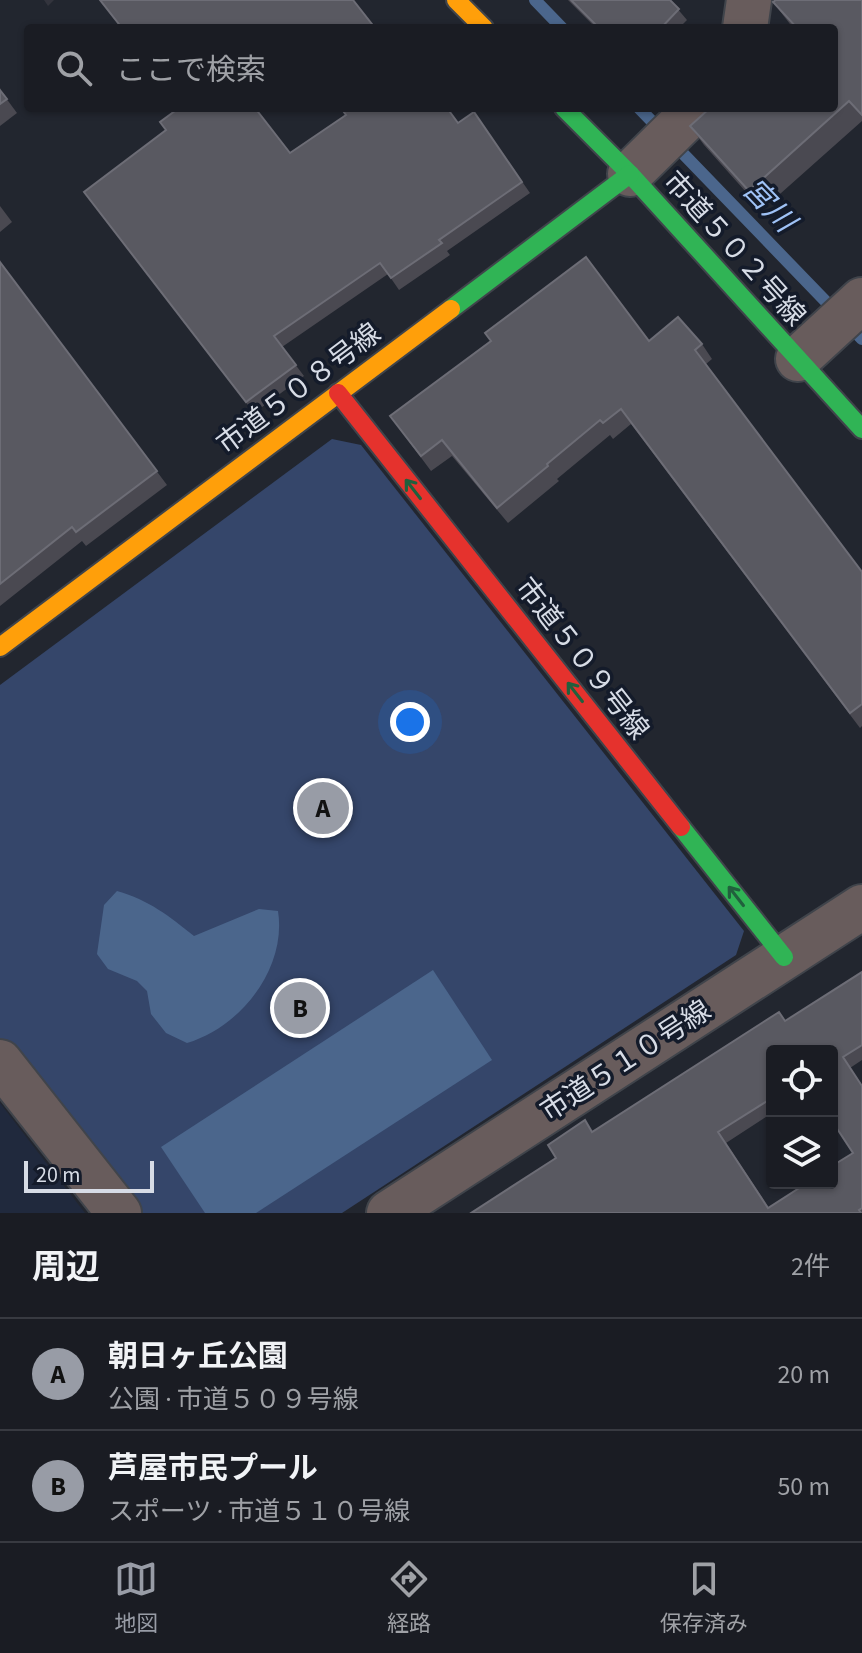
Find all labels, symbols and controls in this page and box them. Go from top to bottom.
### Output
search box [24,24,838,112]
icon: search [52,46,96,90]
text: ここで検索 [116,49,266,92]
street label: 市道５０２号線 [654,162,815,335]
water label: 宮川 [732,169,807,244]
street label: 市道５０８号線 [208,314,389,464]
one-way arrow [405,479,422,500]
street label: 市道５０９号線 [506,569,658,748]
one-way arrow [566,682,583,703]
your location [390,702,430,742]
pin: A [297,778,349,838]
one-way arrow [727,886,745,907]
pin: B [274,978,326,1038]
street label: 市道５１０号線 [532,991,719,1131]
map controls [766,1045,838,1189]
button: locate [766,1045,838,1117]
button: layers [766,1117,838,1189]
scale bar [24,1157,154,1193]
text: 20 m [36,1159,81,1191]
text: 周辺 [32,1243,100,1292]
text: 2件 [791,1248,830,1285]
text: 朝日ヶ丘公園 [108,1335,288,1378]
text: A [51,1356,65,1393]
text: 20 m [777,1356,830,1393]
text: 公園 · 市道５０９号線 [108,1381,359,1418]
text: 芦屋市民プール [108,1447,318,1490]
text: B [50,1468,66,1505]
text: 50 m [777,1468,830,1505]
text: スポーツ · 市道５１０号線 [108,1493,410,1530]
tab: 地図 [114,1557,158,1640]
tab: 経路 [387,1557,431,1640]
tab: 保存済み [660,1557,748,1640]

